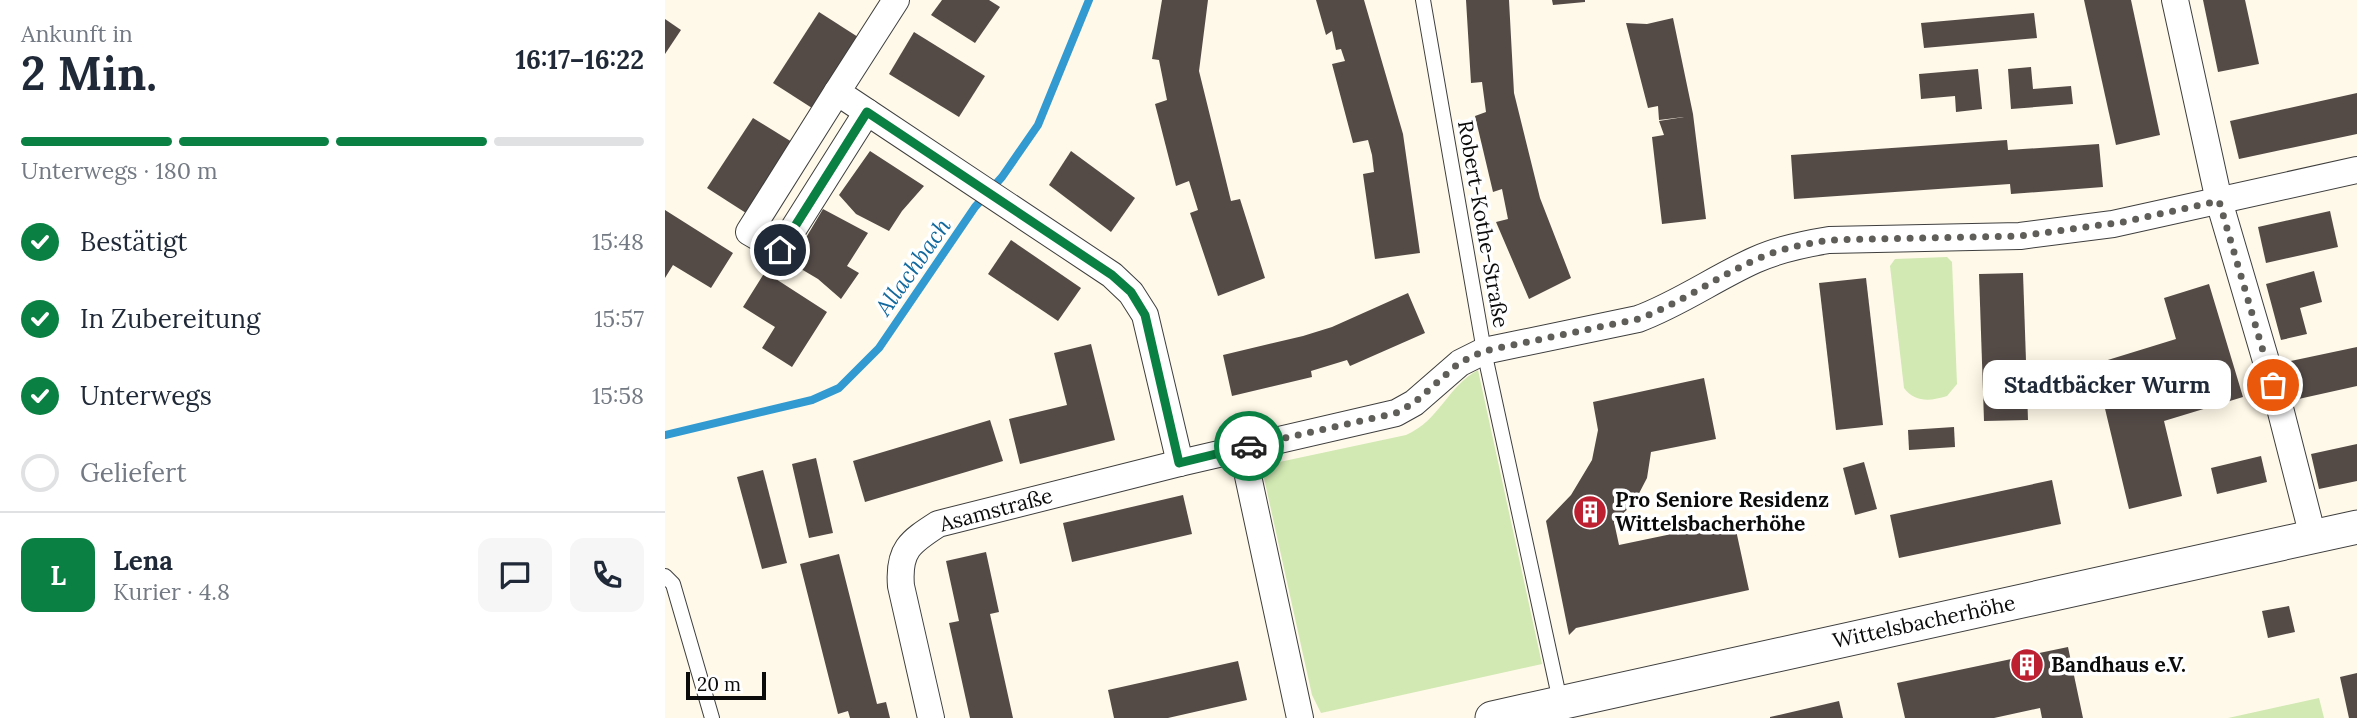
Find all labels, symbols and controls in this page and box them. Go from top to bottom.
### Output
text: Ankunft in [21,19,133,48]
text: 16:17–16:22 [515,43,644,76]
text: 2 Min. [21,44,157,103]
street label: Robert-Kothe-Straße [1452,118,1515,330]
text: Unterwegs · 180 m [21,156,218,185]
water label: Allachbach [868,212,957,322]
pin [750,220,810,280]
icon: check [21,223,59,261]
text: Bestätigt [80,225,187,258]
text: 15:48 [592,227,644,256]
icon: home [761,231,799,269]
icon: check [21,300,59,338]
text: In Zubereitung [80,302,260,335]
text: 15:57 [594,304,644,333]
pin [2243,355,2303,415]
callout: Stadtbäcker Wurm [1983,360,2231,410]
icon: bag [2254,366,2292,404]
text: Stadtbäcker Wurm [2004,370,2210,399]
icon: check [21,377,59,415]
text: Unterwegs [80,379,212,412]
text: 15:58 [592,381,644,410]
courier [1214,411,1284,481]
icon: car [1230,427,1268,465]
text: Geliefert [80,456,187,489]
street label: Asamstraße [935,481,1055,538]
place label: Pro Seniore Residenz Wittelsbacherhöhe [1615,486,1829,537]
building icon: Pro Seniore Residenz Wittelsbacherhöhe [1571,493,1609,531]
button: chat [478,538,552,612]
button: phone [570,538,644,612]
text: Lena [113,544,173,577]
text: L [50,559,66,592]
text: Kurier · 4.8 [113,577,230,606]
street label: Wittelsbacherhöhe [1830,589,2018,654]
building icon: Bandhaus e.V. [2008,646,2046,684]
place label: Bandhaus e.V. [2051,651,2186,678]
scale bar [686,669,767,701]
text: 20 m [697,672,741,696]

